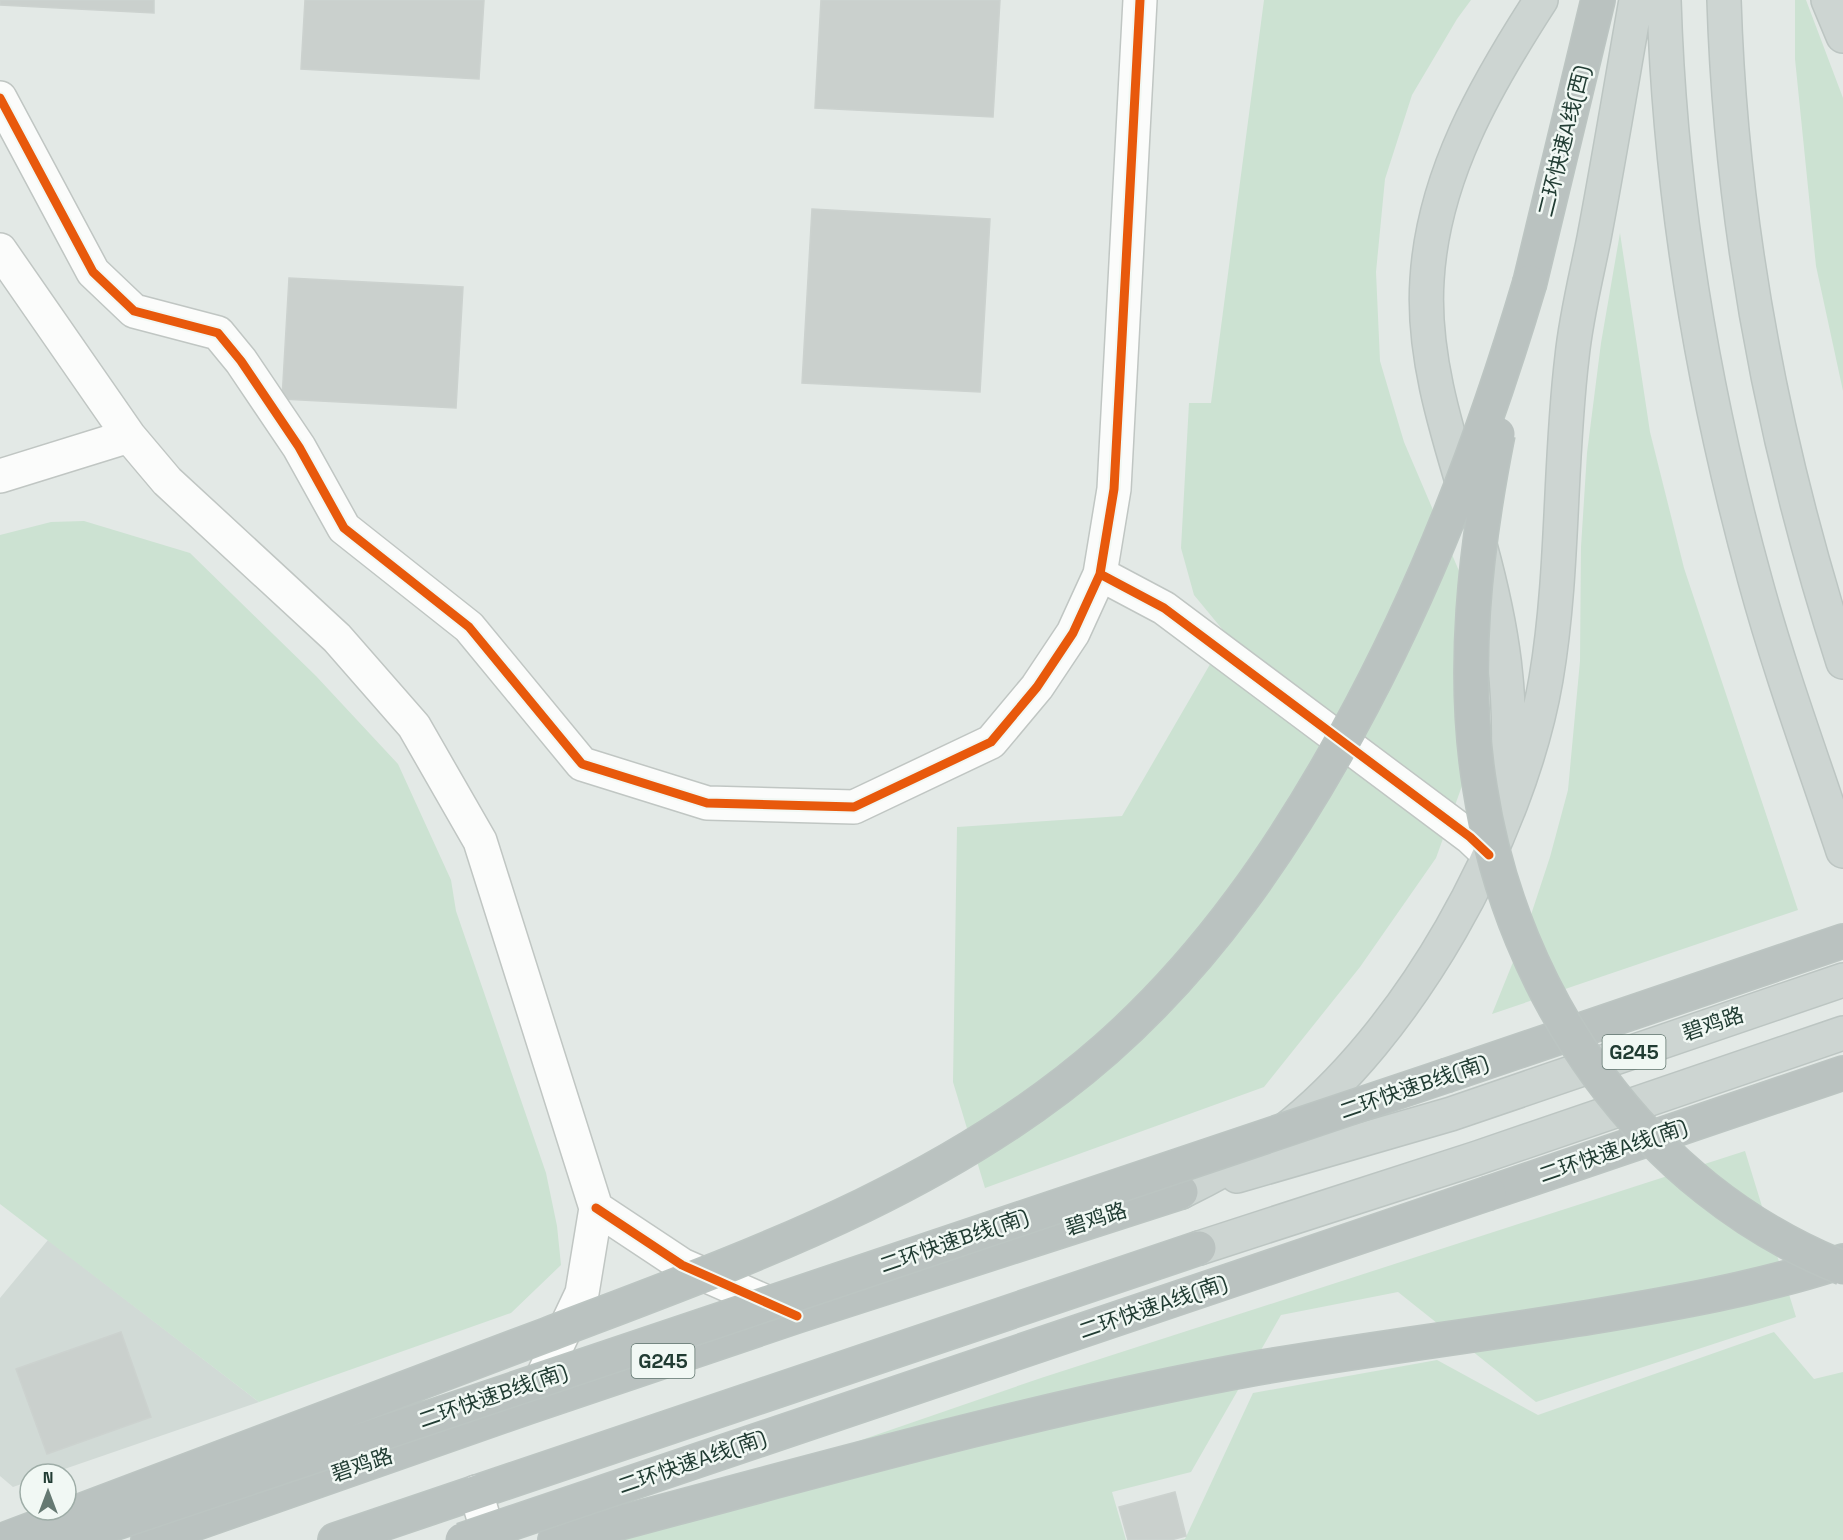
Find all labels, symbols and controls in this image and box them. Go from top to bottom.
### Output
street label: 二环快速A线(西) [1532,62,1595,219]
street label: 碧鸡路 [1679,1001,1747,1047]
road number: G245 [1602,1035,1666,1069]
street label: 二环快速B线(南) [1336,1048,1492,1125]
street label: 二环快速A线(南) [1535,1113,1691,1189]
street label: 碧鸡路 [1062,1196,1130,1241]
street label: 二环快速B线(南) [876,1202,1032,1279]
street label: 二环快速A线(南) [1075,1269,1231,1345]
road number: G245 [632,1344,694,1378]
street label: 二环快速B线(南) [415,1357,571,1434]
street label: 二环快速A线(南) [614,1424,770,1500]
street label: 碧鸡路 [328,1442,396,1488]
north arrow [18,1462,78,1522]
text: N [43,1467,53,1488]

